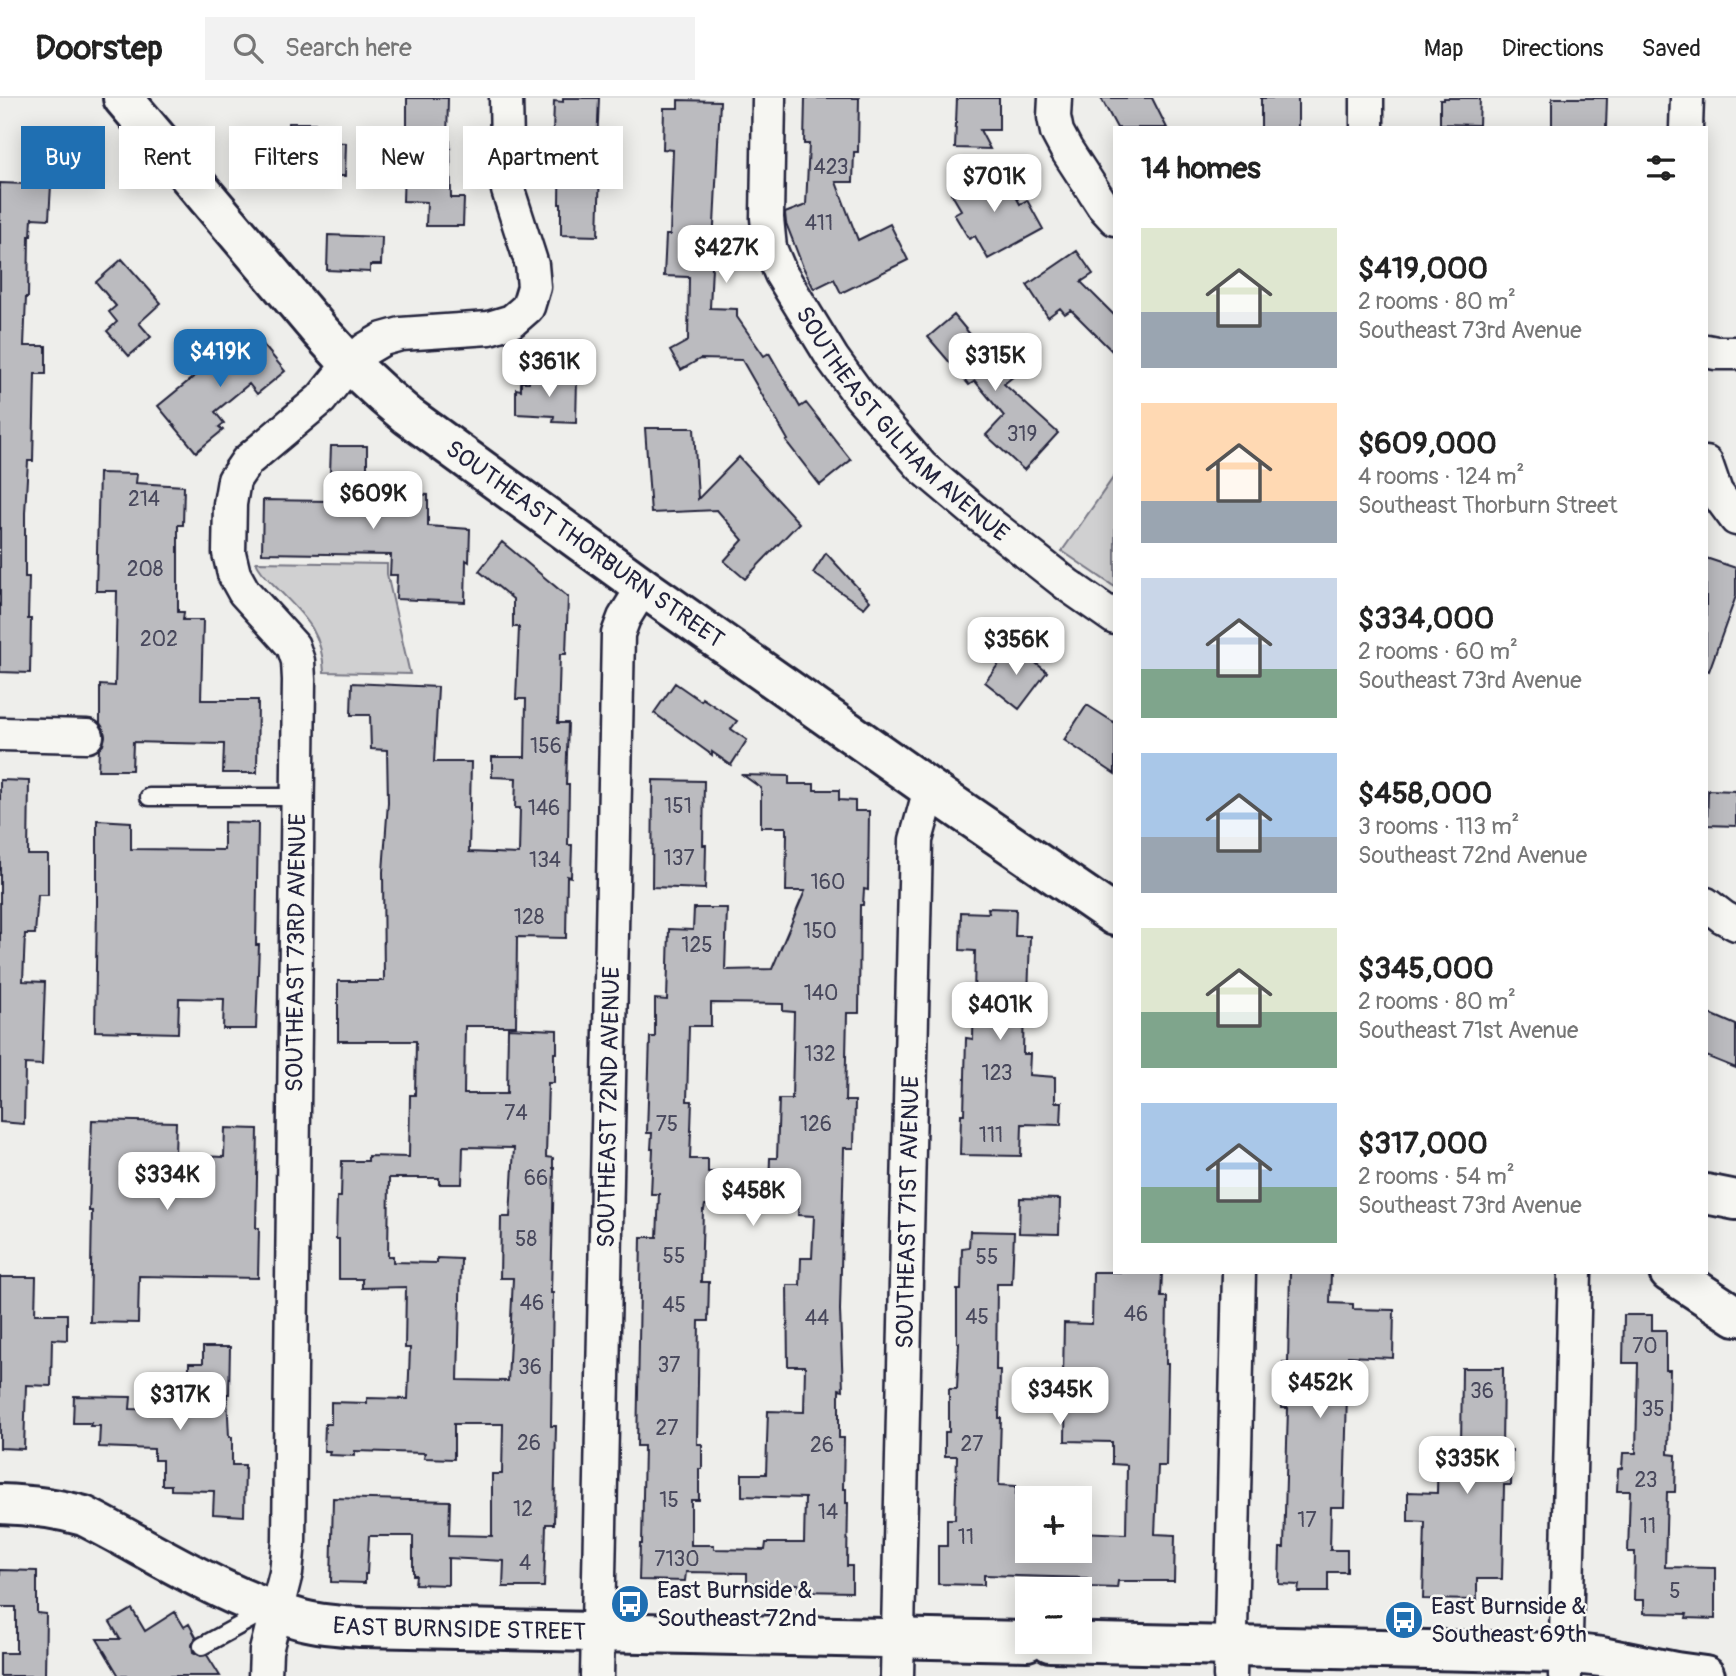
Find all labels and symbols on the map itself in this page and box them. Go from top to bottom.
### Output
house number: 423 [813,154,849,181]
pin: $701K [945,155,1043,214]
house number: 411 [805,210,833,237]
pin: $427K [677,226,775,285]
street label: SOUTHEAST GILHAM AVENUE [789,301,1015,548]
pin: $419K [171,330,269,389]
pin: $315K [946,334,1044,393]
pin: $361K [500,340,598,399]
house number: 319 [1007,421,1037,448]
street label: SOUTHEAST THORBURN STREET [440,434,730,654]
pin: $609K [324,472,422,531]
house number: 214 [128,486,160,513]
house number: 208 [127,556,163,583]
pin: $356K [967,618,1065,677]
house number: 202 [140,626,178,653]
house number: 156 [530,733,562,760]
house number: 151 [664,793,692,820]
house number: 146 [528,795,560,822]
street label: SOUTHEAST 73RD AVENUE [280,813,312,1092]
house number: 137 [663,845,695,872]
house number: 134 [529,847,561,874]
house number: 160 [811,869,845,896]
house number: 128 [514,904,544,931]
house number: 150 [803,918,837,945]
house number: 125 [681,932,713,959]
street label: SOUTHEAST 72ND AVENUE [592,966,626,1248]
house number: 140 [804,980,838,1007]
pin: $401K [951,982,1049,1042]
house number: 132 [804,1041,836,1068]
house number: 123 [981,1060,1013,1087]
street label: SOUTHEAST 71ST AVENUE [890,1075,926,1349]
house number: 74 [504,1100,528,1127]
house number: 75 [656,1111,678,1138]
house number: 126 [800,1111,832,1138]
house number: 111 [979,1122,1003,1149]
pin: $334K [118,1152,216,1212]
house number: 66 [524,1165,548,1192]
pin: $458K [704,1168,802,1228]
house number: 58 [515,1226,537,1253]
house number: 55 [663,1243,685,1270]
house number: 55 [976,1244,998,1271]
house number: 46 [520,1290,544,1317]
house number: 45 [662,1292,686,1319]
house number: 46 [1124,1301,1148,1328]
house number: 45 [965,1304,989,1331]
house number: 44 [805,1305,829,1332]
house number: 70 [1632,1333,1658,1360]
house number: 37 [658,1352,680,1379]
house number: 36 [518,1354,542,1381]
pin: $452K [1271,1360,1369,1420]
pin: $345K [1011,1368,1109,1427]
pin: $317K [131,1372,229,1432]
house number: 36 [1470,1378,1494,1405]
house number: 35 [1641,1396,1665,1423]
house number: 27 [656,1415,678,1442]
house number: 26 [517,1430,541,1457]
house number: 27 [961,1431,983,1458]
house number: 26 [810,1432,834,1459]
pin: $335K [1418,1436,1516,1496]
house number: 23 [1635,1467,1657,1494]
house number: 15 [659,1487,679,1514]
house number: 12 [513,1496,533,1523]
house number: 14 [818,1499,838,1526]
house number: 17 [1297,1507,1317,1534]
house number: 11 [1640,1513,1656,1540]
house number: 11 [958,1524,974,1551]
house number: 7130 [654,1546,700,1573]
house number: 4 [519,1550,531,1577]
place label: East Burnside & Southeast 72nd [657,1576,817,1633]
house number: 5 [1669,1578,1681,1605]
bus stop icon: East Burnside & Southeast 72nd [609,1583,651,1625]
place label: East Burnside & Southeast 69th [1431,1592,1587,1649]
bus stop icon: East Burnside & Southeast 69th [1383,1599,1425,1641]
street label: EAST BURNSIDE STREET [332,1611,586,1647]

